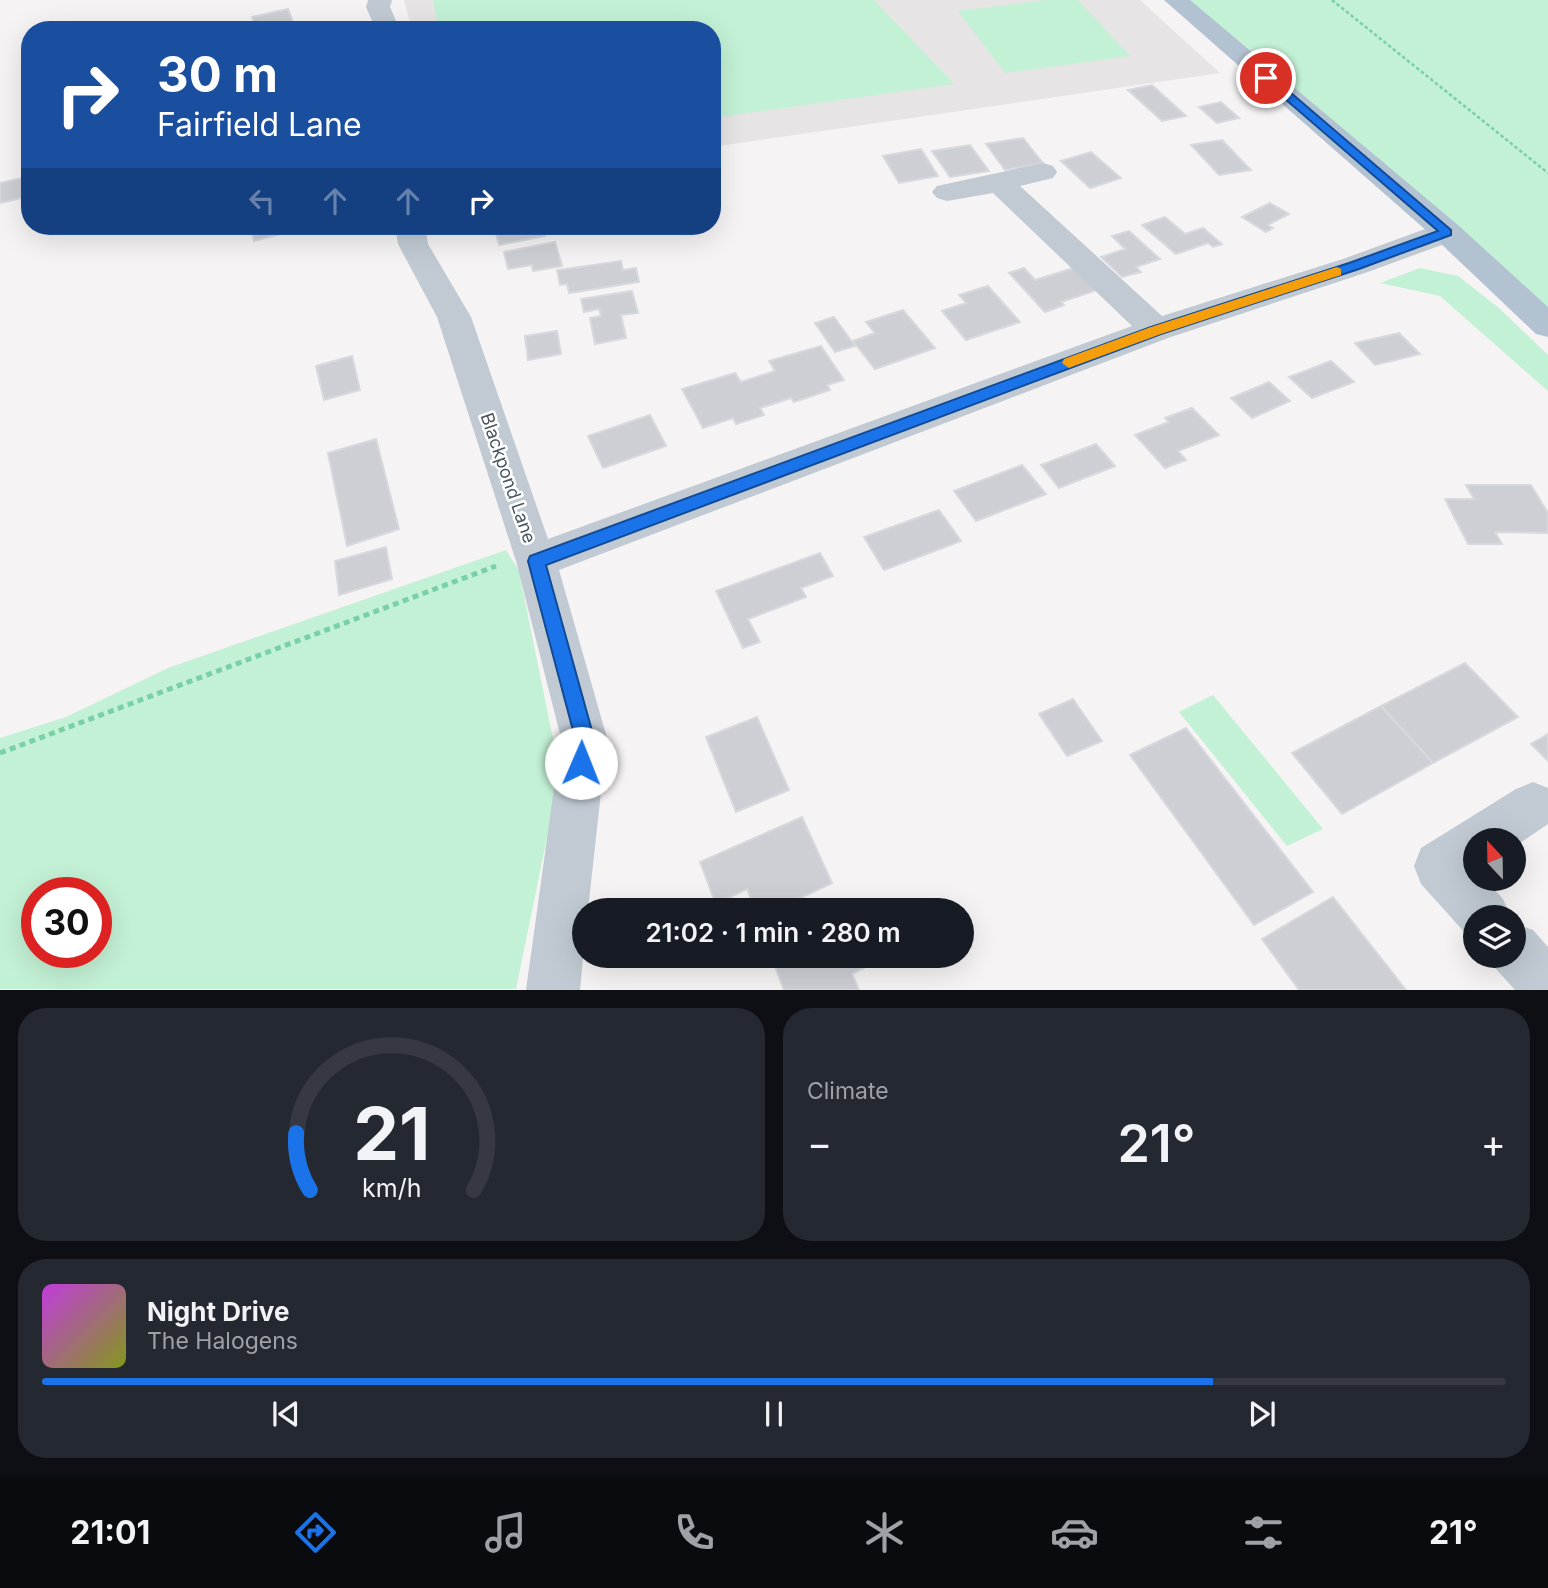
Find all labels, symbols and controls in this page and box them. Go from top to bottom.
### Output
text: 30 m [157,45,278,104]
pin [1236,48,1296,108]
icon: right [42,49,133,140]
icon: arrive [1247,59,1285,97]
text: Fairfield Lane [157,105,362,144]
icon: left [243,182,281,220]
icon: ahead [316,182,354,220]
icon: ahead [389,182,427,220]
icon: right [462,182,500,220]
street label: Blackpond Lane [476,410,541,546]
position arrow [544,726,618,800]
north arrow [1463,828,1526,891]
map controls [1463,828,1526,968]
speed limit sign: 30 [21,877,112,968]
button: layers [1463,905,1526,968]
text: 21:02 · 1 min · 280 m [645,917,901,948]
text: Climate [807,1077,889,1105]
text: 21 [353,1090,430,1179]
text: 21° [1117,1112,1196,1175]
text: − [807,1120,832,1166]
text: + [1481,1120,1506,1166]
text: km/h [362,1173,421,1203]
text: Night Drive [147,1296,289,1327]
text: The Halogens [147,1327,298,1355]
icon: previous [267,1395,305,1433]
icon: pause [755,1395,793,1433]
icon: next [1243,1395,1281,1433]
icon: directions [291,1508,340,1557]
icon: music [481,1508,530,1557]
icon: phone [670,1508,719,1557]
icon: climate [860,1508,909,1557]
icon: car [1050,1508,1099,1557]
icon: filters [1239,1508,1288,1557]
text: 21:01 [70,1513,150,1552]
text: 21° [1429,1513,1478,1552]

